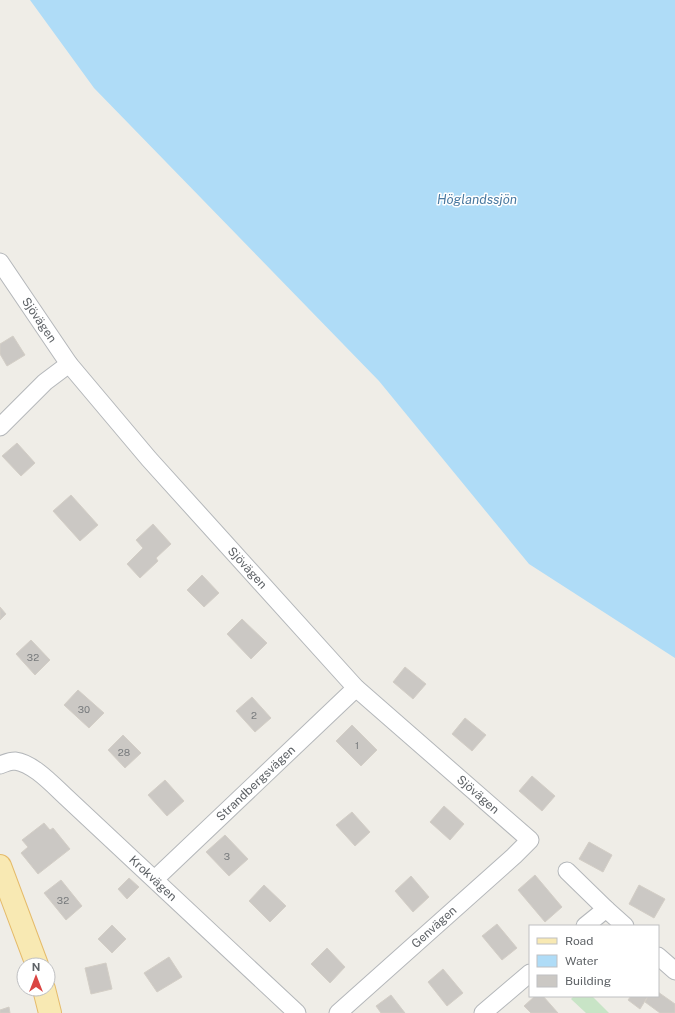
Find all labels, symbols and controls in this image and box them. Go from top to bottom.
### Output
water label: Höglandssjön [437,192,517,207]
street label: Sjövägen [19,295,59,345]
street label: Sjövägen [225,544,270,592]
house number: 32 [27,651,39,663]
house number: 30 [78,703,90,715]
house number: 2 [251,709,257,721]
house number: 1 [355,739,359,751]
street label: Strandbergsvägen [214,743,298,824]
house number: 28 [118,746,130,758]
street label: Sjövägen [454,772,502,817]
house number: 3 [224,850,230,862]
street label: Krokvägen [126,853,180,904]
house number: 32 [57,894,69,906]
street label: Genvägen [409,903,459,951]
legend [529,925,659,997]
text: Road [565,934,593,948]
text: Water [565,954,599,968]
north arrow [16,957,56,997]
text: N [32,961,40,973]
text: Building [565,974,611,988]

